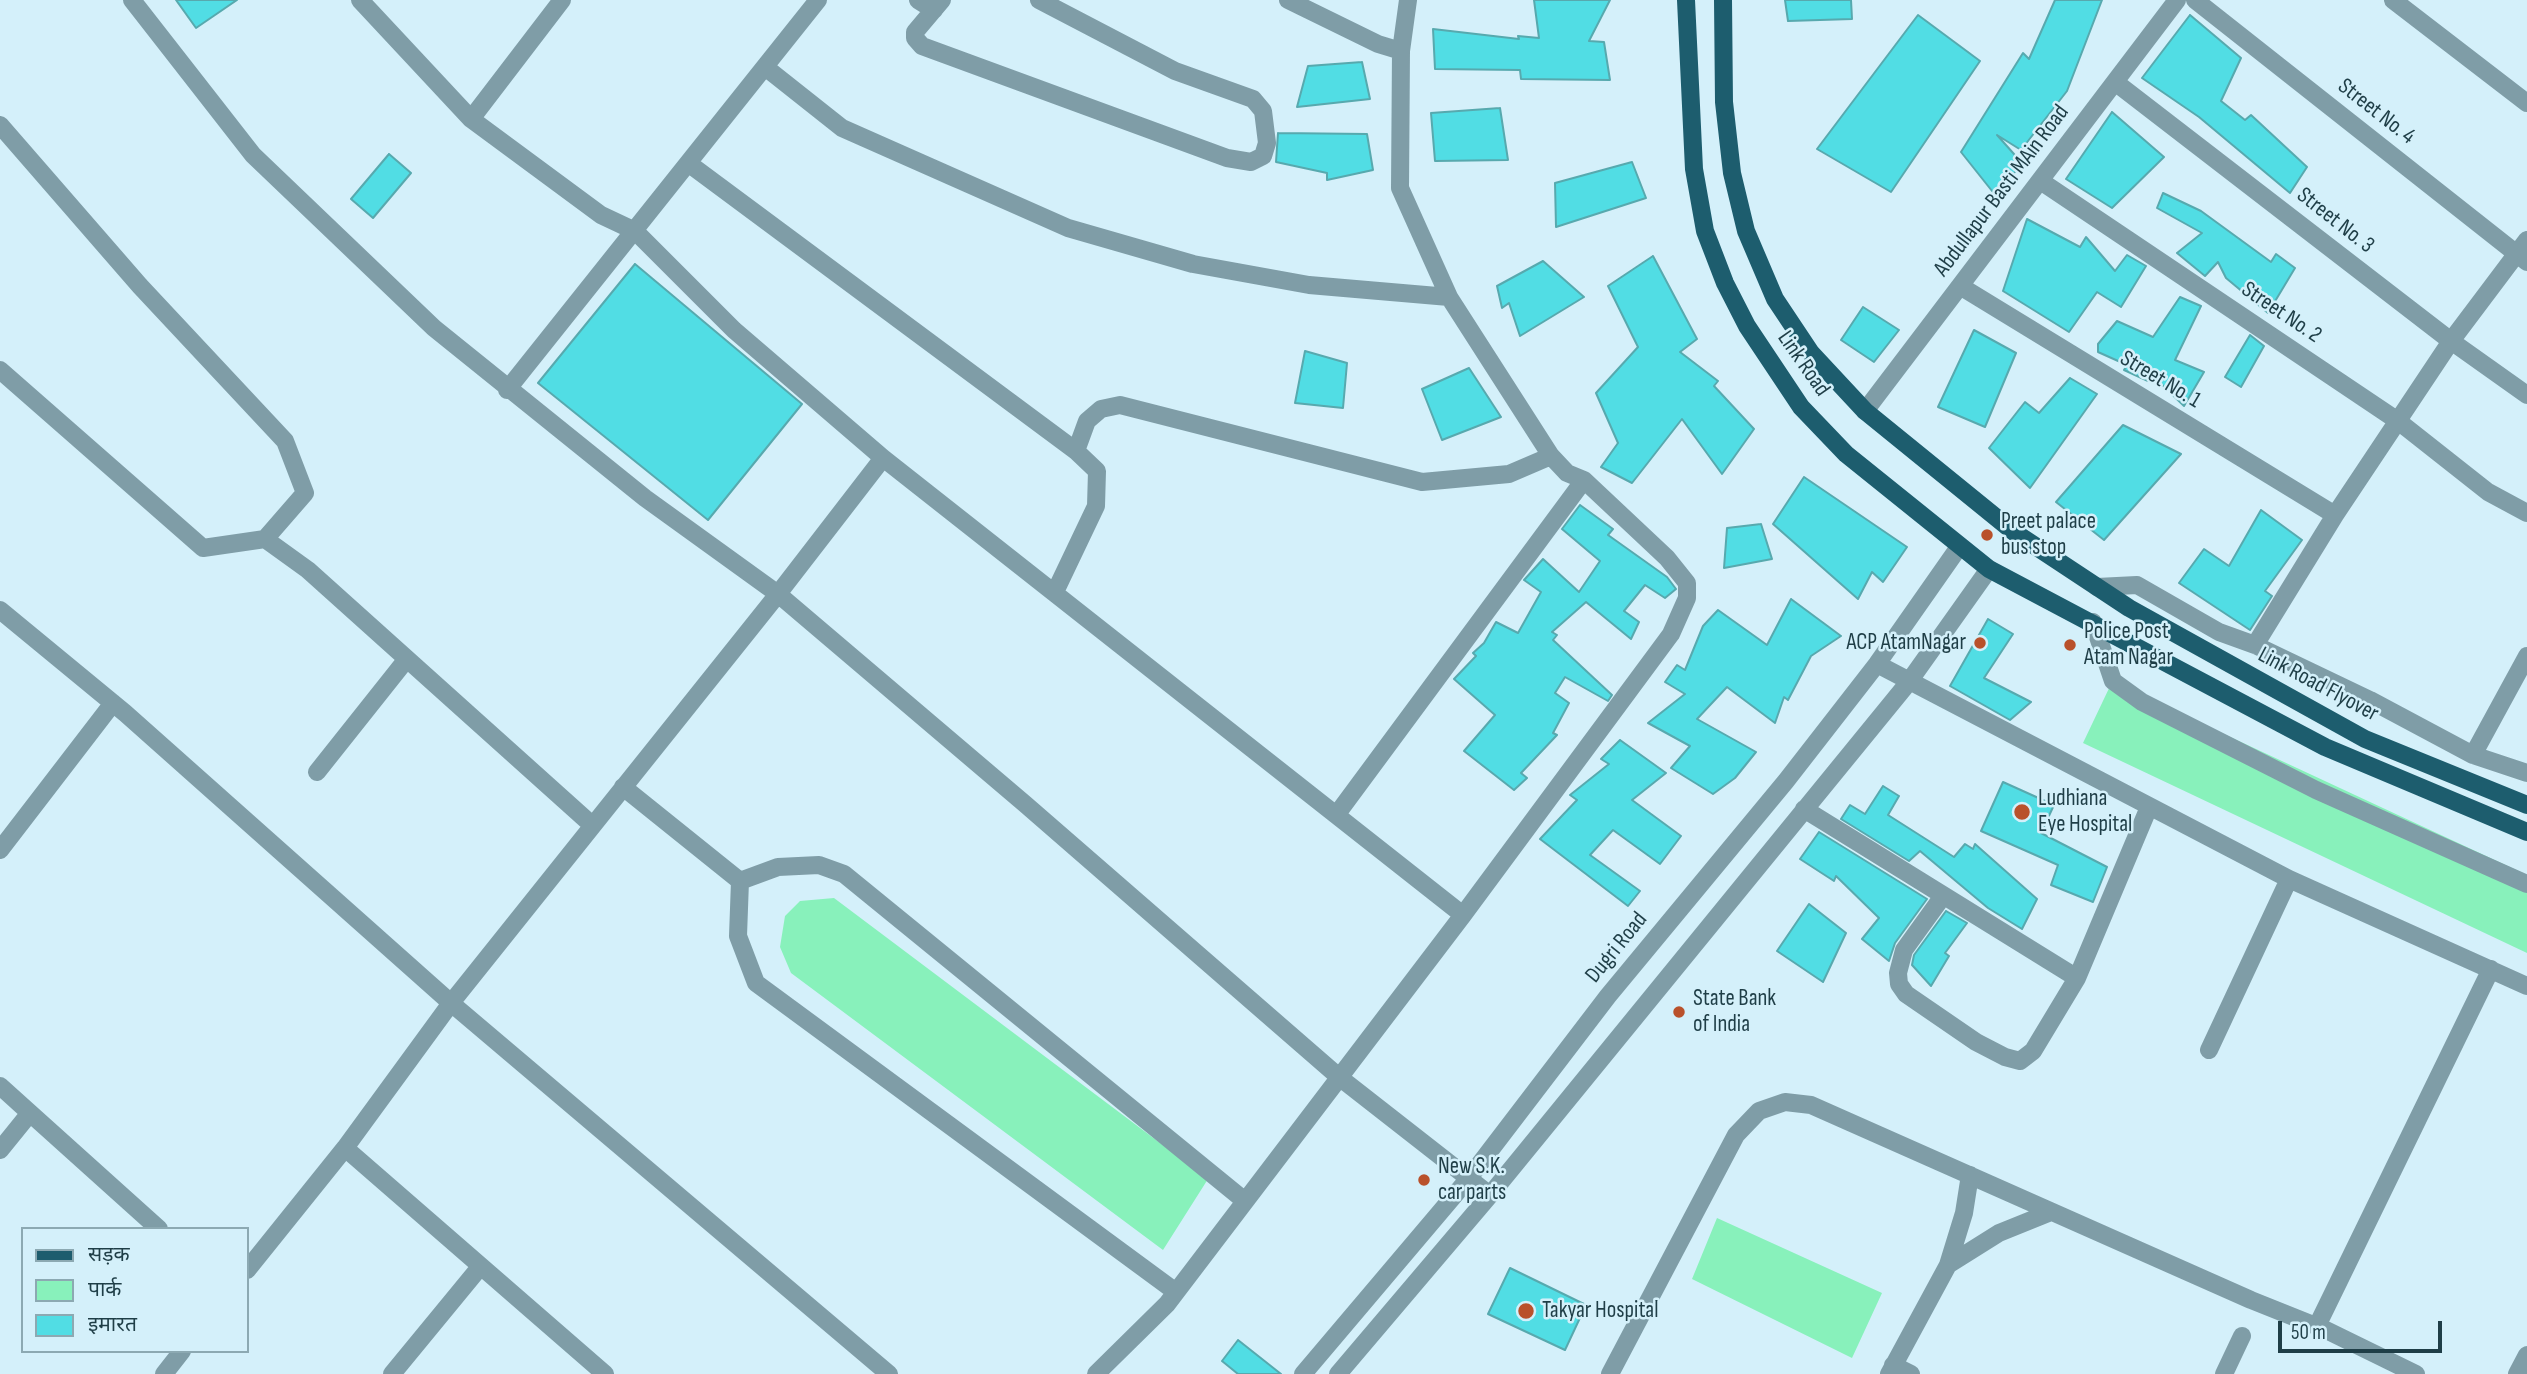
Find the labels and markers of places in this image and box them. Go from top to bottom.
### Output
place label: Preet palace bus stop [2001,508,2096,562]
marker: Preet palace bus stop [1979,527,1995,543]
place label: Police Post Atam Nagar [2084,618,2173,672]
place label: ACP AtamNagar [1846,629,1966,657]
marker: ACP AtamNagar [1972,635,1988,651]
marker: Police Post Atam Nagar [2062,637,2078,653]
place label: Ludhiana Eye Hospital [2038,785,2132,839]
marker: Ludhiana Eye Hospital [2012,802,2032,822]
place label: State Bank of India [1693,985,1776,1039]
marker: State Bank of India [1671,1004,1687,1020]
place label: New S.K. car parts [1438,1153,1506,1207]
marker: New S.K. car parts [1416,1172,1432,1188]
place label: Takyar Hospital [1542,1297,1658,1325]
marker: Takyar Hospital [1516,1301,1536,1321]

